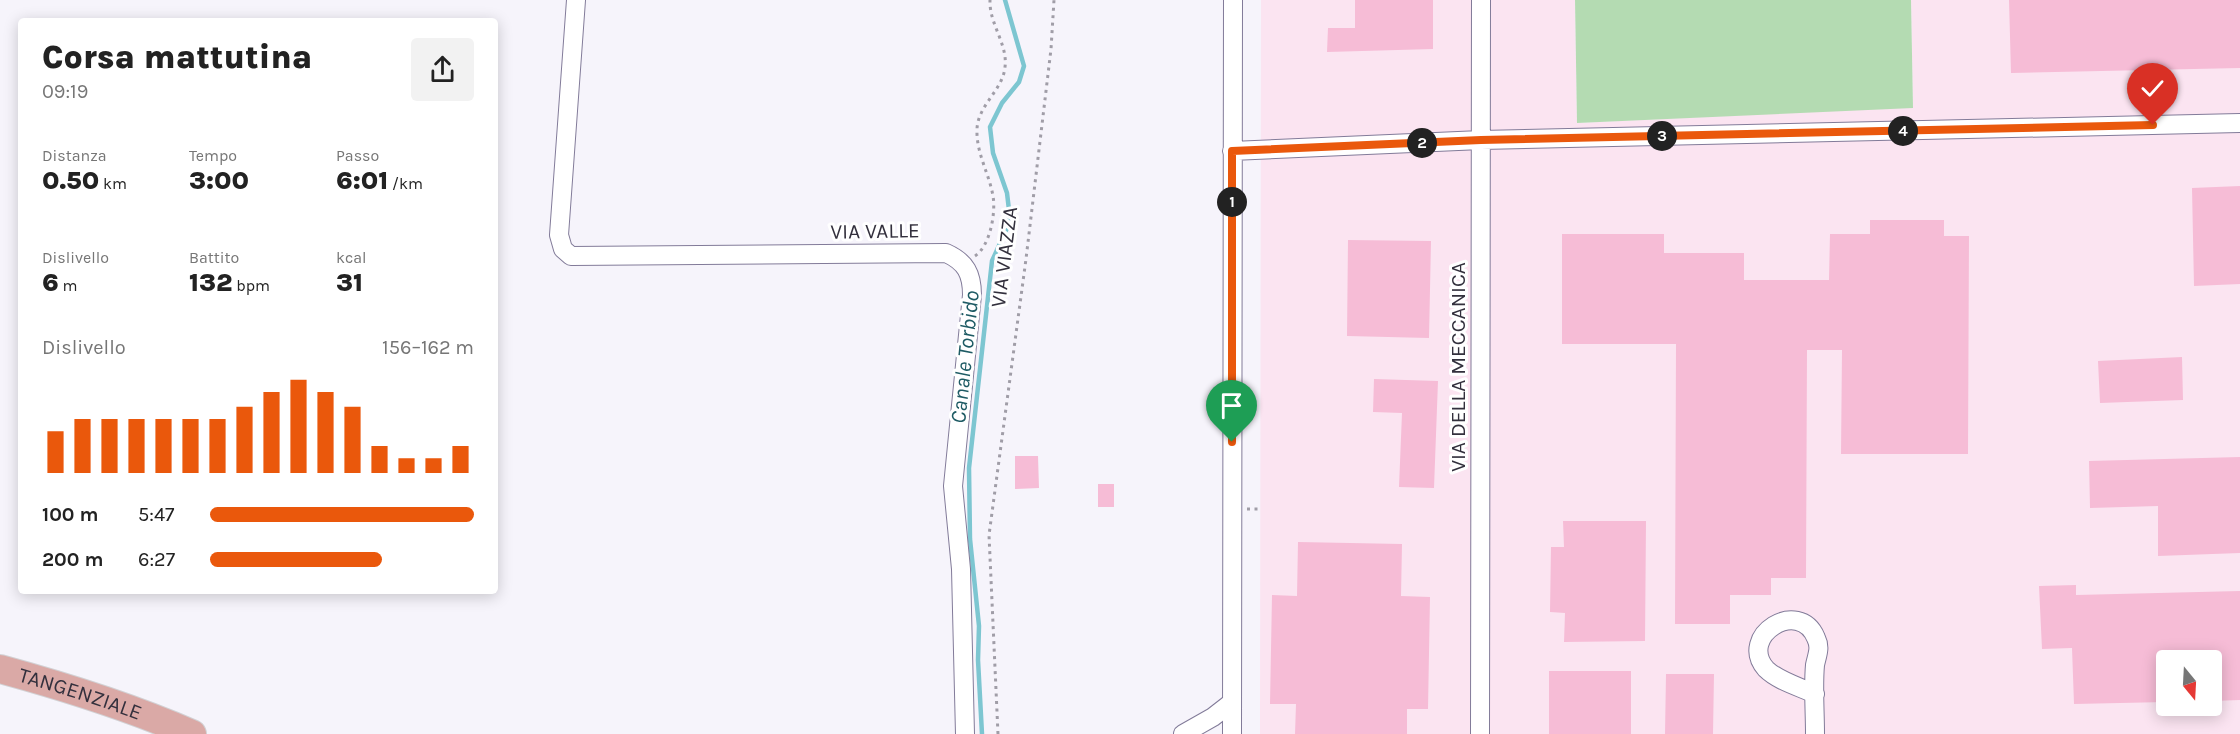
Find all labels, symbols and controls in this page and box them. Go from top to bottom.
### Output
text: Corsa mattutina [42,38,312,76]
button: share [411,38,474,101]
pin [2127,63,2178,125]
icon: check [2136,72,2169,105]
text: 09:19 [42,80,88,103]
pin: 4 [1888,116,1918,146]
pin: 3 [1647,121,1677,151]
text: 4 [1898,121,1908,140]
text: 3 [1657,126,1667,145]
pin: 2 [1407,128,1437,158]
text: 2 [1417,133,1427,152]
text: Distanza [42,146,107,165]
text: Tempo [189,146,237,165]
text: Passo [336,146,379,165]
text: 0.50 [42,165,99,196]
text: 3:00 [189,165,249,196]
text: 6:01 [336,165,388,196]
text: km [99,174,127,193]
text: /km [388,174,423,193]
pin: 1 [1217,187,1247,217]
text: 1 [1229,192,1235,211]
street label: VIA VIAZZA [986,205,1022,309]
street label: VIA VALLE [830,218,920,244]
text: Dislivello [42,248,109,267]
text: Battito [189,248,239,267]
text: kcal [336,248,367,267]
street label: VIA DELLA MECCANICA [1446,262,1470,472]
text: 6 [42,267,59,298]
text: 132 [189,267,232,298]
text: 31 [336,267,363,298]
text: m [59,276,78,295]
text: bpm [232,276,270,295]
water label: Canale Torbido [945,289,985,425]
text: Dislivello [42,336,126,359]
text: 156–162 m [382,336,474,359]
pin [1206,380,1257,442]
icon: arrive [1215,389,1248,422]
text: 100 m [42,503,98,526]
text: 5:47 [138,503,174,526]
text: 200 m [42,548,103,571]
text: 6:27 [138,548,175,571]
north arrow [2156,650,2222,716]
map controls [2156,650,2222,716]
street label: TANGENZIALE [16,663,145,725]

